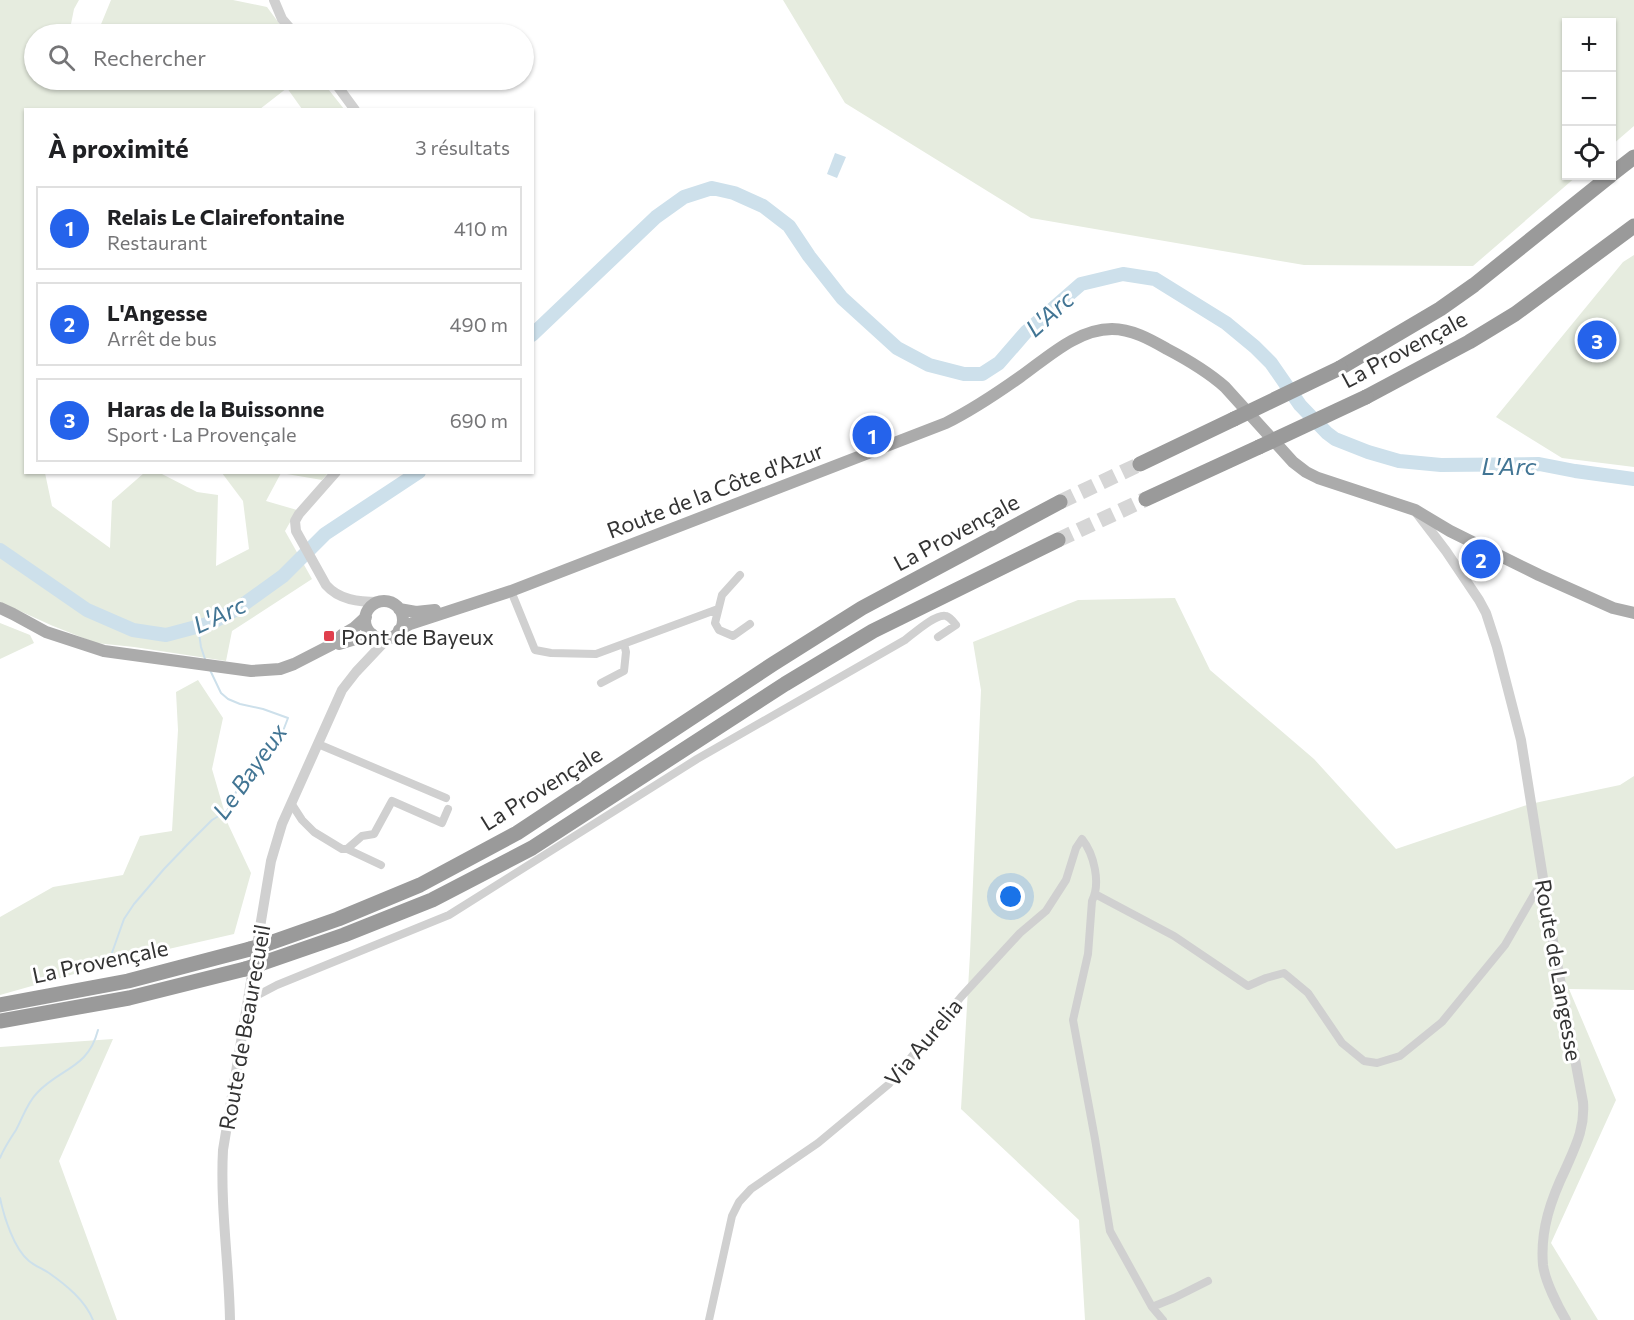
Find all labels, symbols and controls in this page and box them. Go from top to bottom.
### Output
map controls [1562,18,1616,180]
button: + [1562,18,1616,72]
search box [24,24,534,90]
icon: search [45,41,78,74]
text: Rechercher [93,44,206,71]
button: − [1562,72,1616,126]
button: locate [1562,126,1616,180]
text: À proximité [48,132,189,163]
text: 3 résultats [415,135,510,159]
text: Relais Le Clairefontaine [107,203,345,230]
text: 1 [65,216,74,240]
text: 410 m [454,216,508,240]
text: Restaurant [107,230,207,254]
water label: L'Arc [1019,284,1079,342]
text: L'Angesse [107,299,207,326]
street label: La Provençale [1337,305,1471,393]
text: 2 [64,312,75,336]
text: 490 m [450,312,508,336]
pin: 3 [1578,318,1616,362]
text: Arrêt de bus [107,326,217,350]
text: Haras de la Buissonne [107,395,324,422]
text: 3 [64,408,75,432]
text: 690 m [450,408,508,432]
pin: 1 [852,412,892,458]
text: Sport · La Provençale [107,422,297,446]
street label: Route de la Côte d'Azur [603,436,827,544]
water label: L'Arc [1482,451,1537,480]
street label: La Provençale [889,488,1023,576]
pin: 2 [1462,536,1500,582]
water label: L'Arc [188,589,250,639]
place label: Pont de Bayeux [341,623,494,650]
marker: Pont de Bayeux [322,629,336,643]
water label: Le Bayeux [206,718,292,824]
street label: La Provençale [475,740,607,836]
street label: Route de Langesse [1530,877,1588,1063]
your location [996,882,1025,911]
street label: Route de Beaurecueil [213,922,275,1132]
street label: La Provençale [30,933,170,989]
street label: Via Aurelia [878,993,968,1091]

